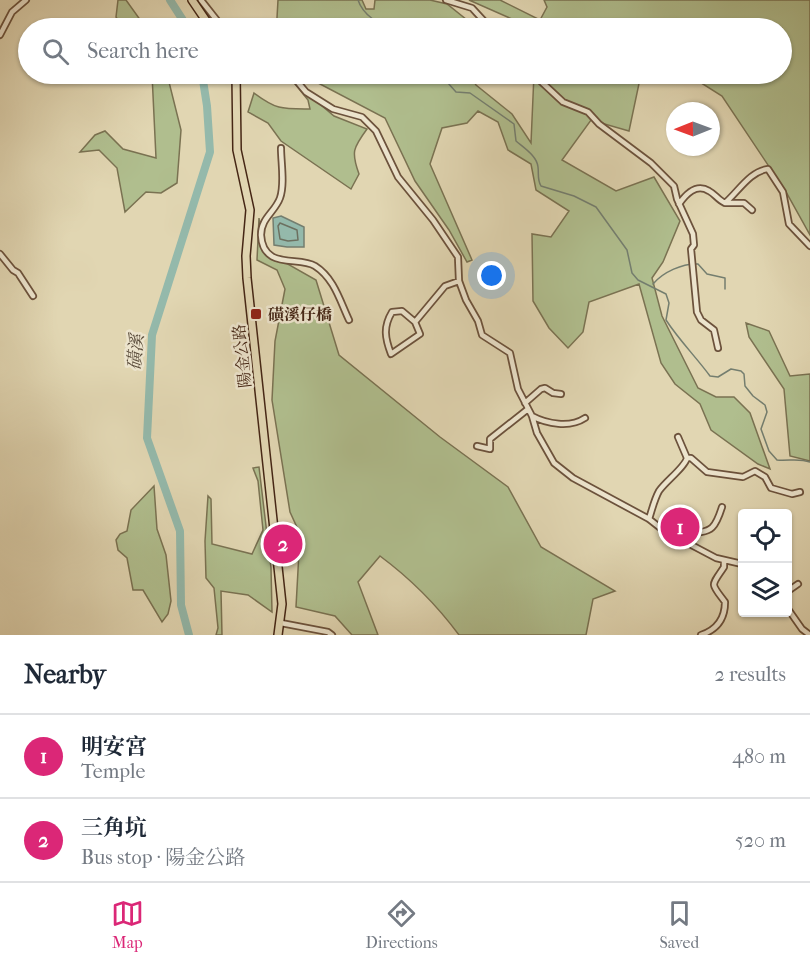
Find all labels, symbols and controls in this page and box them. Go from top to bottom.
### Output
search box [18,18,792,84]
icon: search [39,35,72,68]
text: Search here [87,38,199,64]
north arrow [666,102,720,156]
your location [477,261,506,290]
place label: 磺溪仔橋 [268,305,332,324]
marker: 磺溪仔橋 [249,307,263,321]
street label: 陽金公路 [229,323,255,389]
water label: 磺溪 [124,331,148,371]
pin: 1 [660,504,700,550]
map controls [738,509,792,617]
button: locate [738,509,792,563]
pin: 2 [264,522,302,566]
button: layers [738,563,792,617]
text: Nearby [24,659,106,690]
text: 2 results [715,663,786,686]
text: 明安宮 [81,734,147,760]
text: 1 [40,745,47,768]
text: 480 m [732,745,786,768]
text: Temple [81,760,145,783]
text: 三角坑 [81,815,147,841]
text: 2 [38,829,49,852]
text: 520 m [735,829,786,852]
text: Bus stop · 陽金公路 [81,846,245,869]
tab: Map [111,897,144,952]
tab: Directions [366,897,438,952]
tab: Saved [659,897,699,952]

